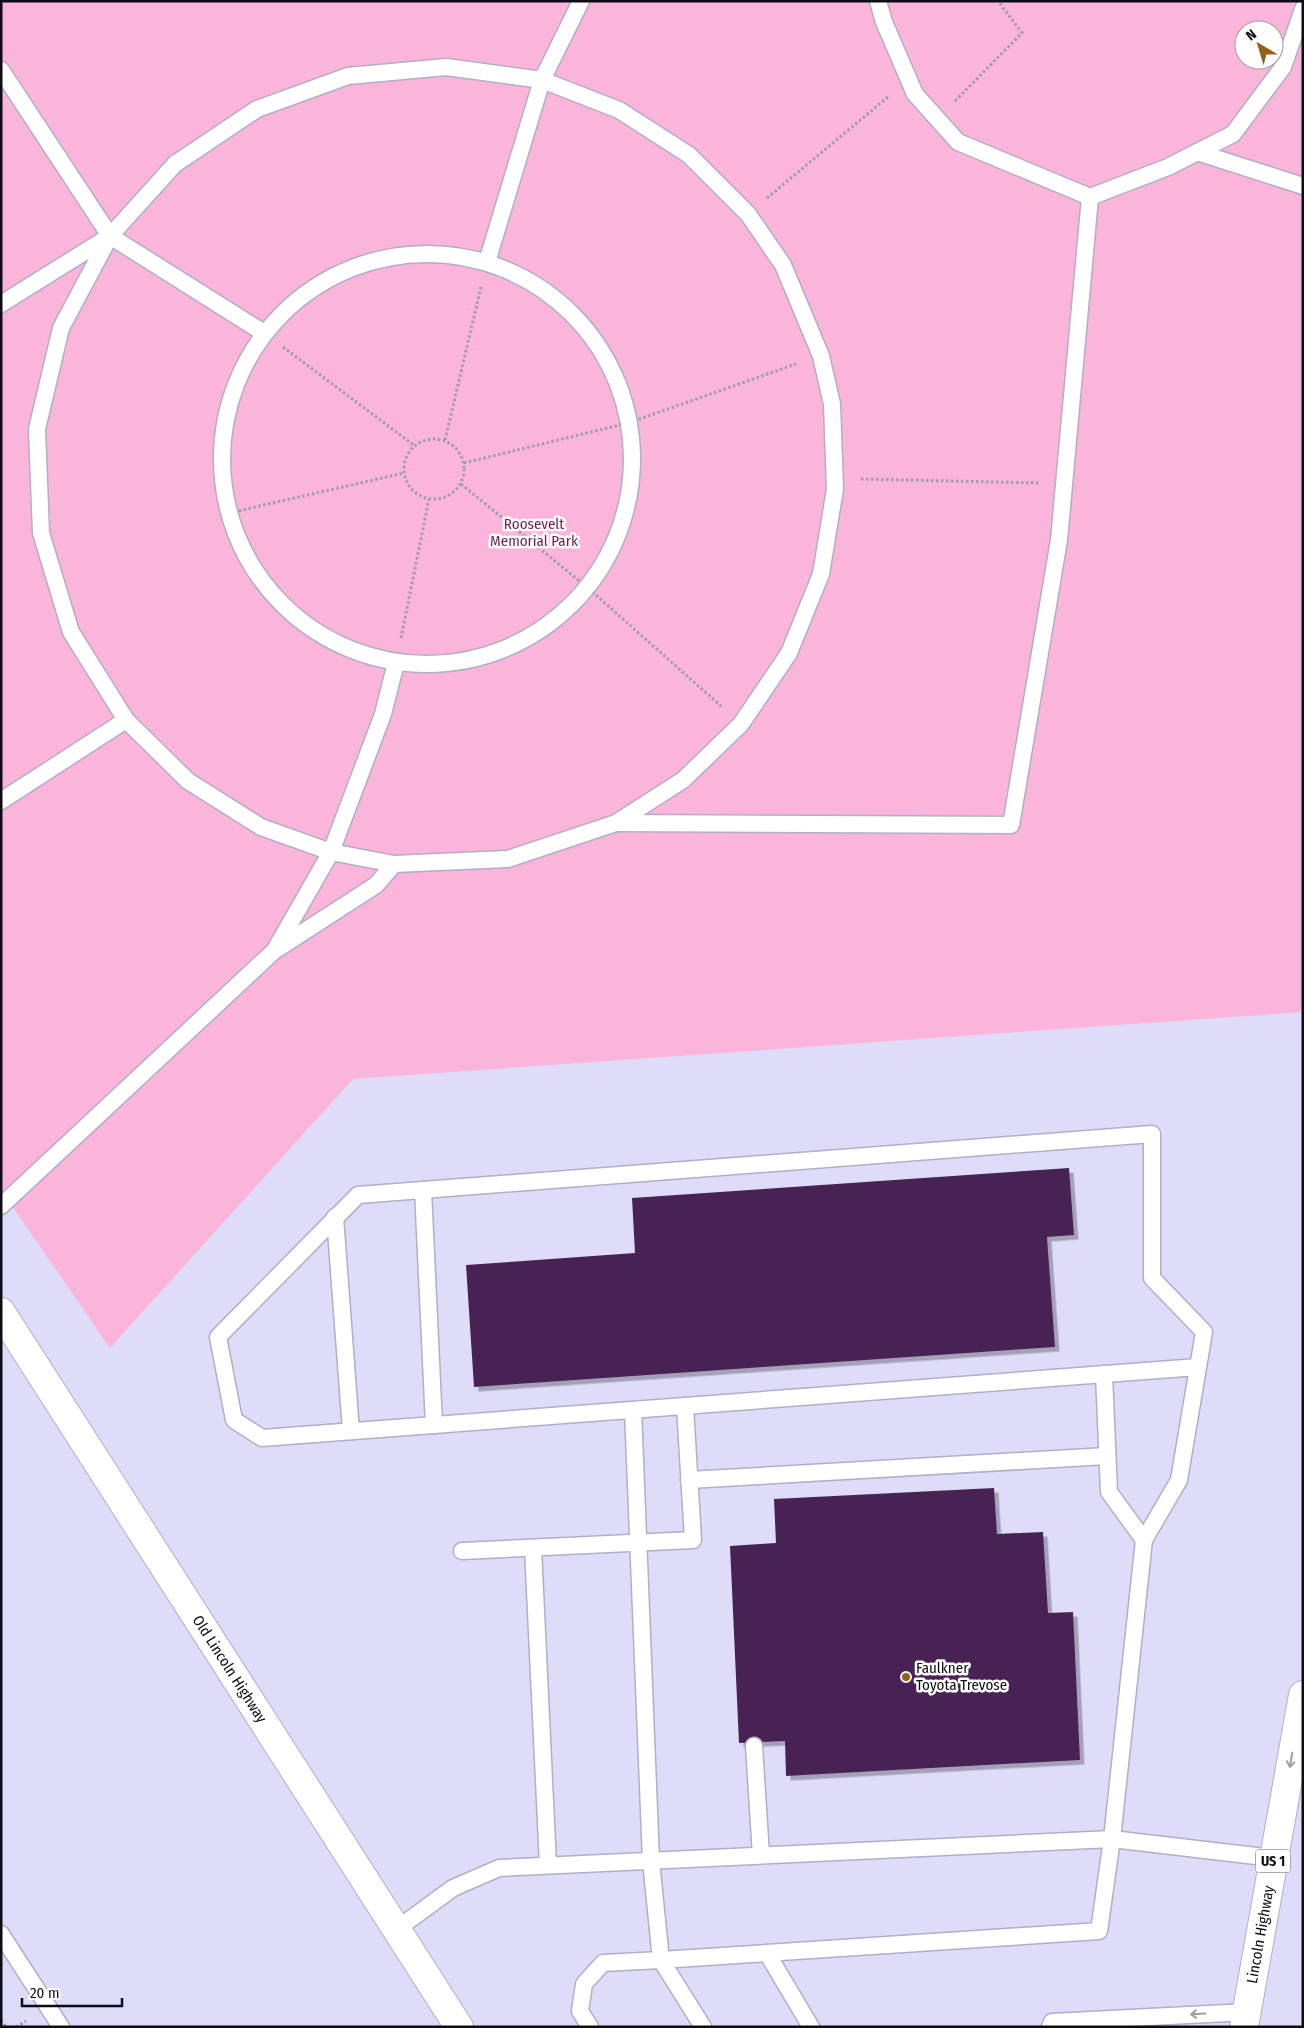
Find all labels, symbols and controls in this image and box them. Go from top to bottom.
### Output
north arrow [1234,20,1284,70]
text: N [1243,26,1260,44]
park label: Roosevelt Memorial Park [490,515,578,550]
street label: Old Lincoln Highway [189,1612,271,1726]
place label: Faulkner Toyota Trevose [916,1659,1007,1694]
marker: Faulkner Toyota Trevose [900,1671,912,1683]
one-way arrow [1286,1752,1296,1768]
road number: US 1 [1256,1850,1290,1872]
street label: Lincoln Highway [1243,1884,1278,1985]
scale bar [22,1976,122,2008]
text: 20 m [30,1984,60,2002]
one-way arrow [1190,2010,1206,2019]

